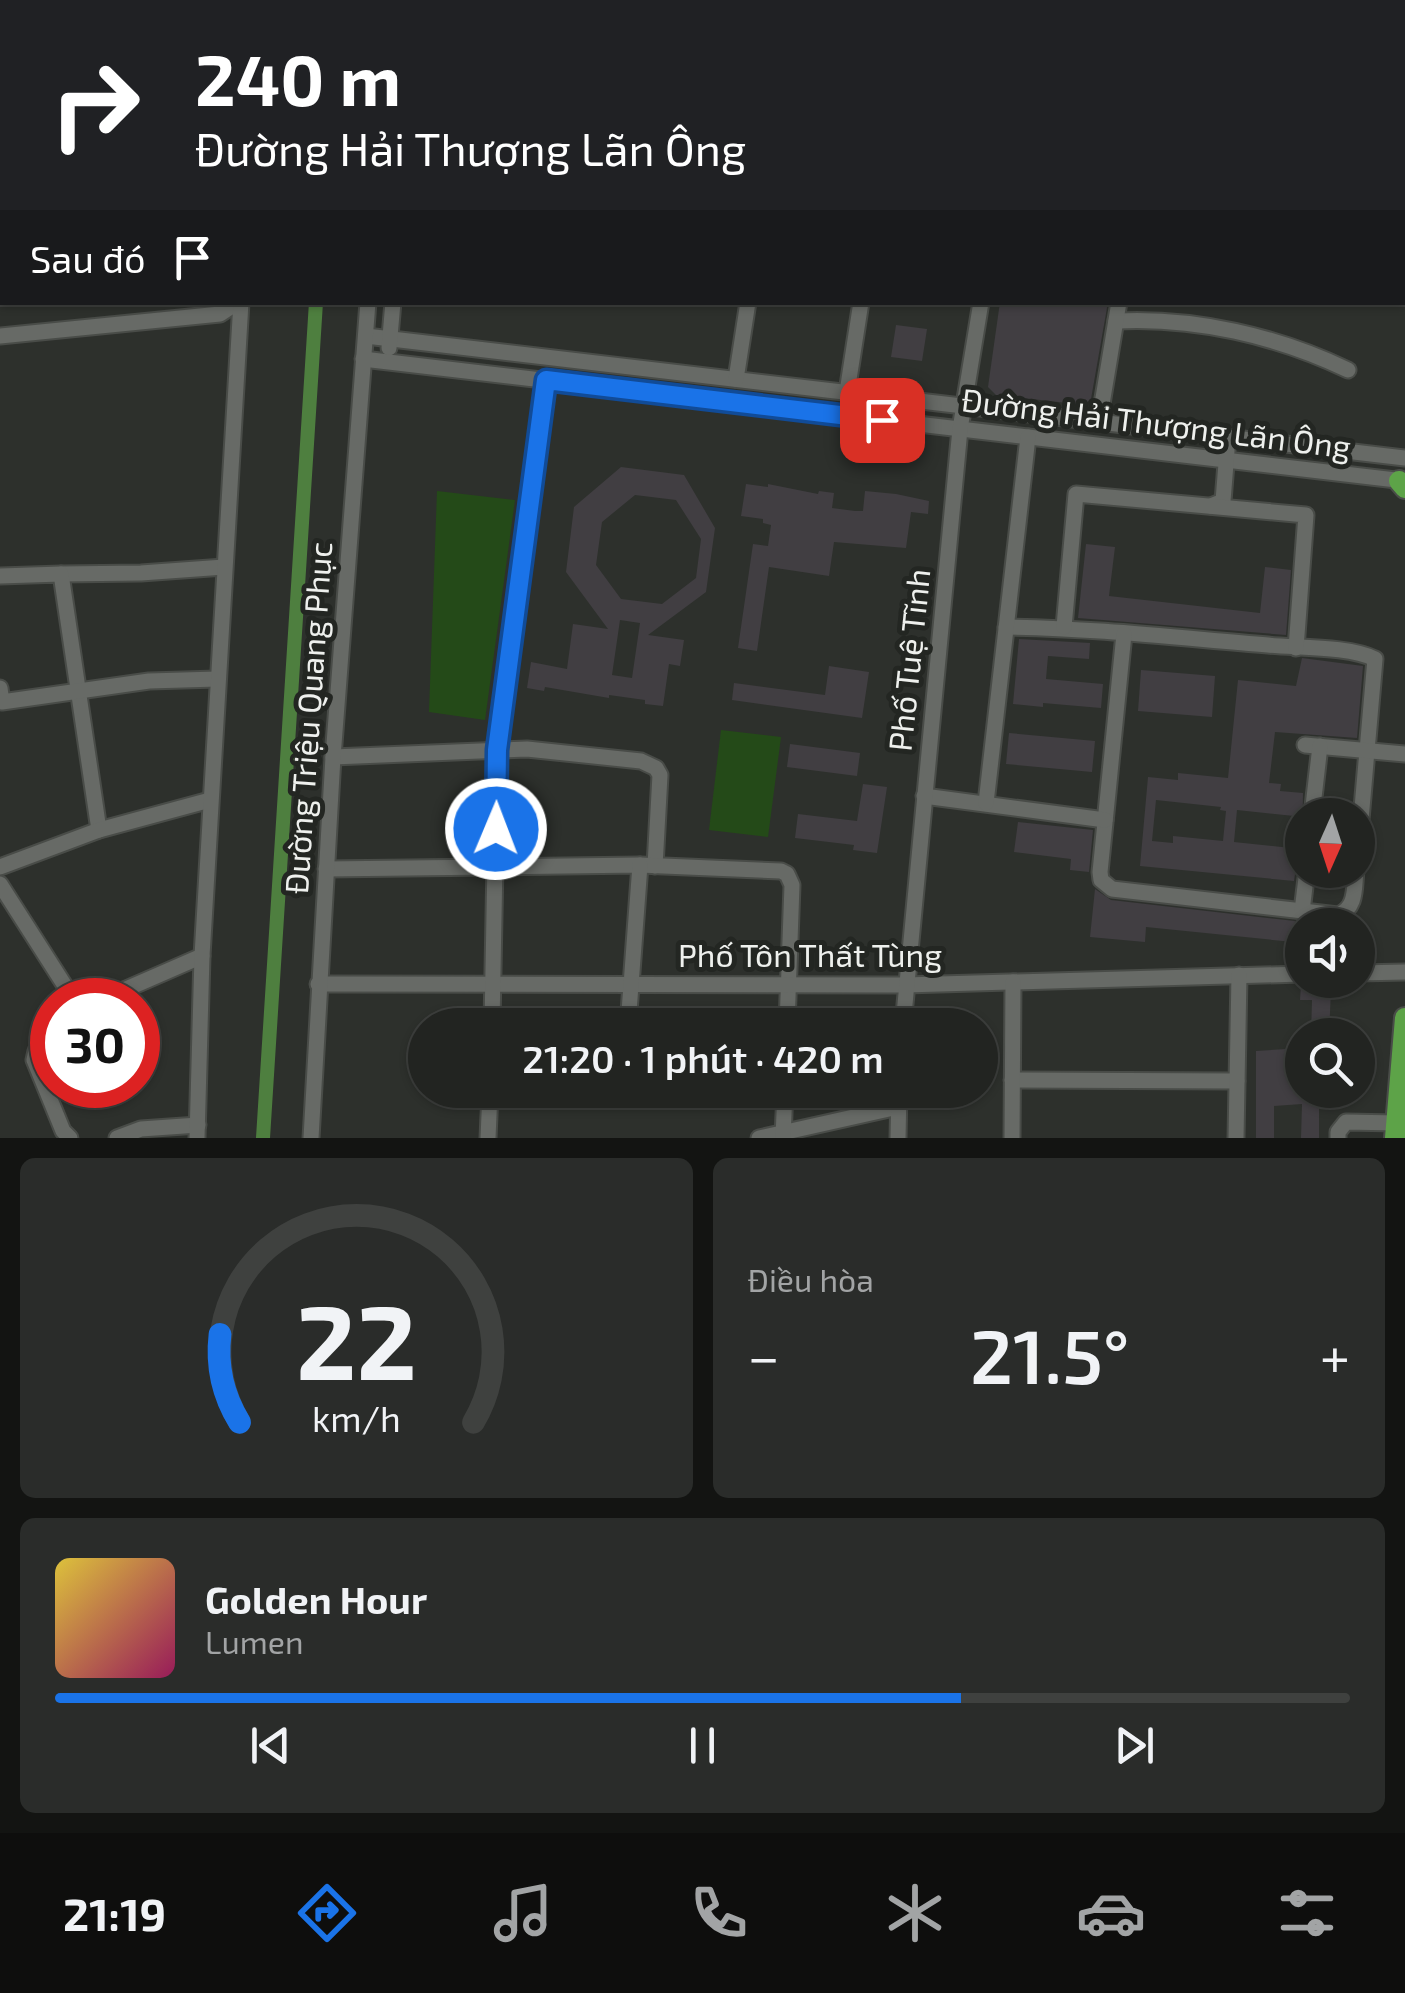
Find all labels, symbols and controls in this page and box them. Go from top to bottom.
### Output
text: 240 m [195,36,401,120]
icon: right [30,40,160,170]
text: Đường Hải Thượng Lãn Ông [195,121,746,175]
icon: arrive [165,230,220,285]
text: Sau đó [30,235,145,281]
pin [840,378,925,463]
street label: Đường Hải Thượng Lãn Ông [959,379,1353,465]
icon: arrive [855,393,910,448]
street label: Đường Triệu Quang Phục [276,540,339,895]
street label: Phố Tuệ Tĩnh [880,567,936,753]
position arrow [444,777,548,881]
north arrow [1285,798,1375,888]
map controls [1285,798,1375,1108]
button: sound [1285,908,1375,998]
street label: Phố Tôn Thất Tùng [678,935,942,973]
speed limit sign: 30 [30,978,160,1108]
button: search [1285,1018,1375,1108]
text: 21:20 · 1 phút · 420 m [522,1035,884,1081]
text: Điều hòa [748,1260,874,1298]
text: 22 [296,1276,417,1401]
text: 21.5° [970,1309,1129,1399]
text: − [748,1322,780,1388]
text: + [1320,1322,1350,1388]
text: km/h [312,1396,401,1439]
text: Golden Hour [205,1576,427,1622]
text: Lumen [205,1622,304,1660]
icon: previous [243,1718,298,1773]
icon: pause [675,1718,730,1773]
icon: next [1107,1718,1162,1773]
icon: directions [292,1878,362,1948]
icon: music [488,1878,558,1948]
icon: phone [684,1878,754,1948]
icon: climate [880,1878,950,1948]
icon: car [1076,1878,1146,1948]
icon: filters [1272,1878,1342,1948]
text: 21:19 [63,1886,166,1940]

